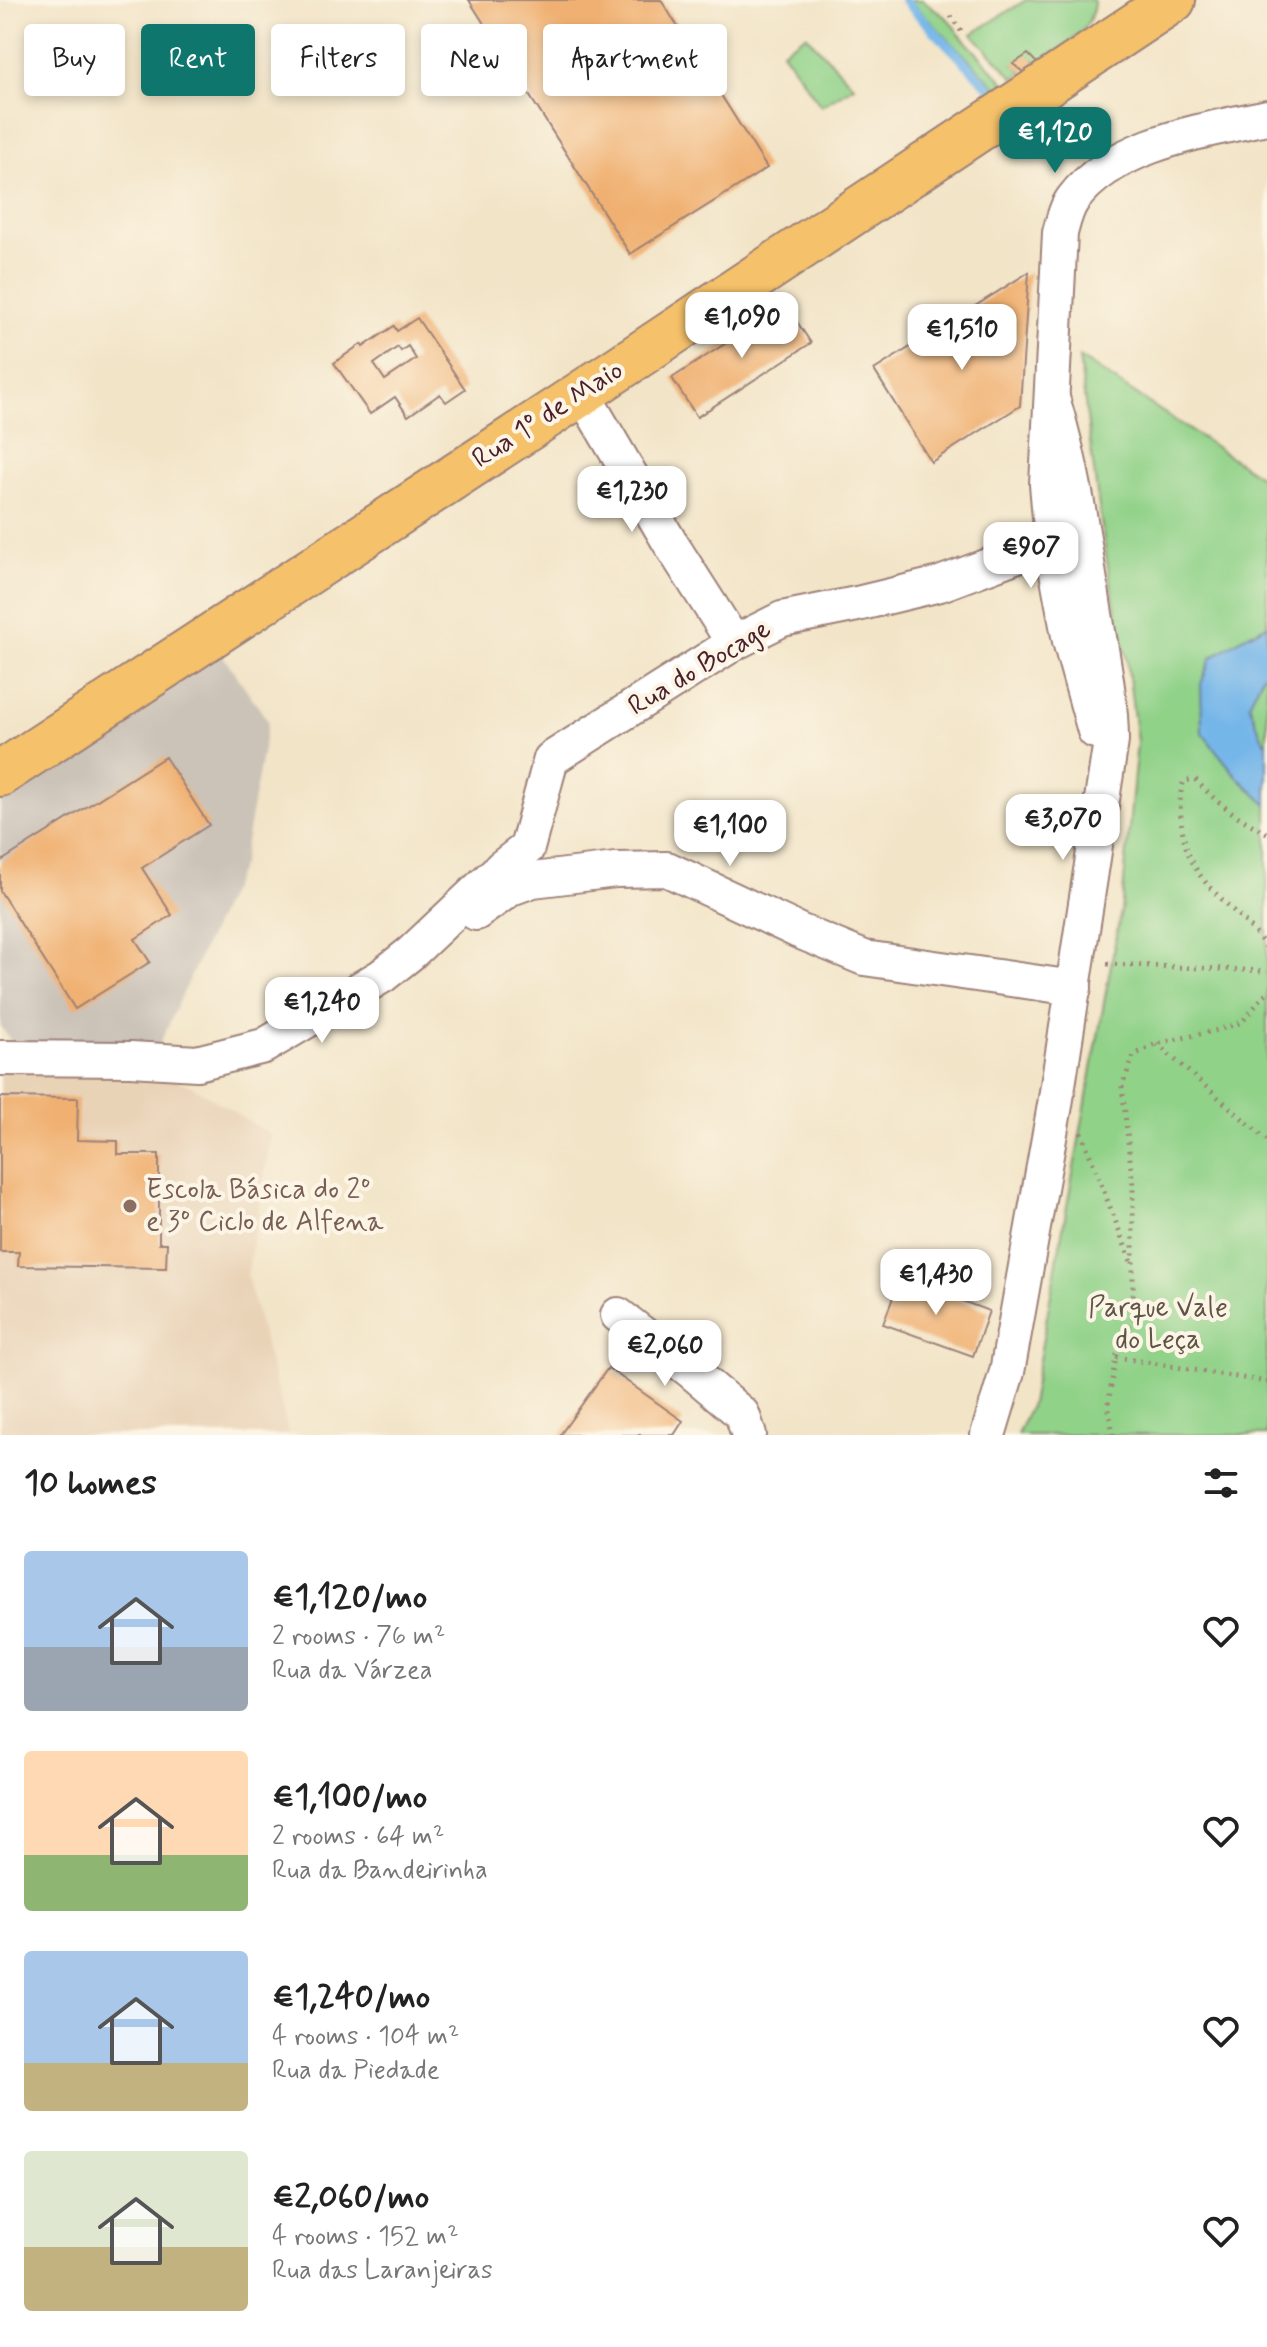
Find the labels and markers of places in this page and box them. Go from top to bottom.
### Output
pin: €1,120 [990,107,1120,175]
pin: €1,090 [677,292,807,360]
pin: €1,510 [897,304,1027,372]
pin: €1,230 [567,466,697,534]
pin: €907 [984,522,1078,590]
pin: €3,070 [998,794,1128,862]
pin: €1,100 [665,800,795,868]
pin: €1,240 [257,977,387,1045]
place label: Escola Básica do 2º e 3º Ciclo de Alfena [146,1172,384,1241]
marker: Escola Básica do 2º e 3º Ciclo de Alfena [121,1197,139,1215]
pin: €1,430 [871,1249,1001,1317]
pin: €2,060 [600,1320,730,1388]

